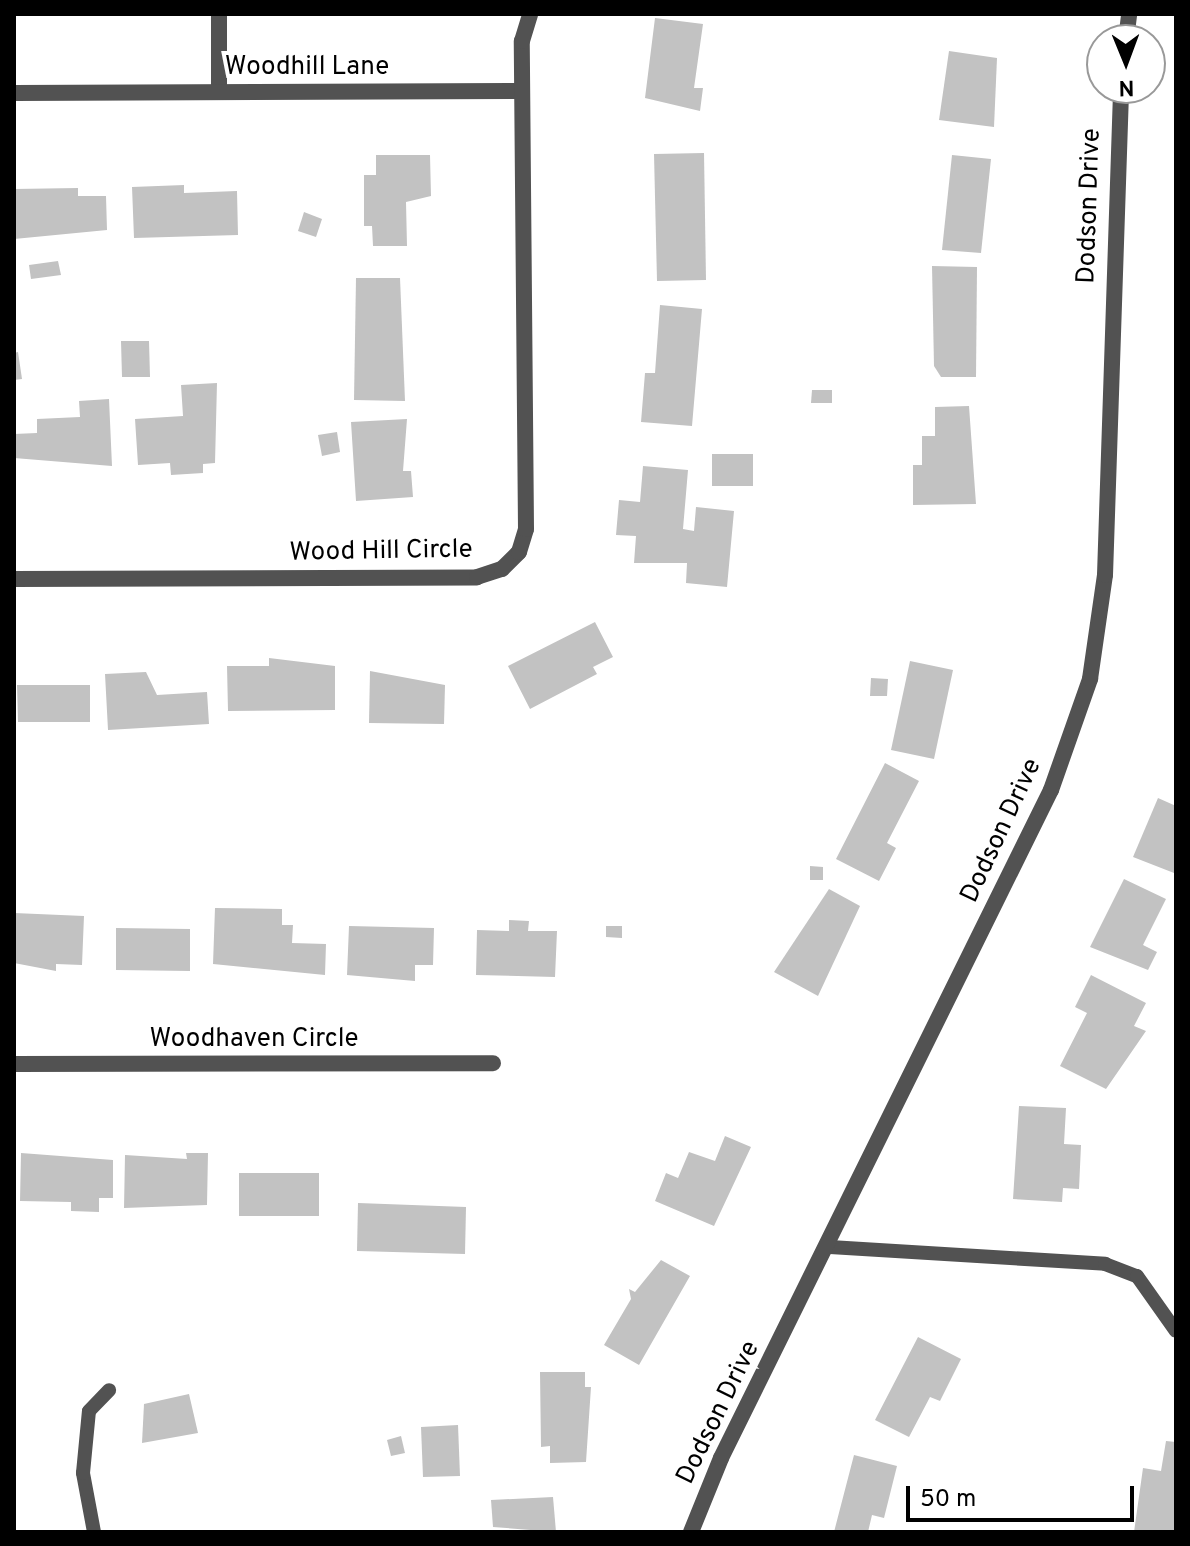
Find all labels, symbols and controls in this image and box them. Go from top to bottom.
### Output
north arrow [1086,24,1166,104]
street label: Woodhill Lane [225,52,389,84]
text: N [1118,73,1135,100]
street label: Dodson Drive [1072,128,1108,284]
street label: Wood Hill Circle [289,535,473,569]
street label: Dodson Drive [955,754,1049,908]
street label: Woodhaven Circle [149,1024,359,1056]
street label: Dodson Drive [671,1336,767,1490]
scale bar [910,1470,1138,1520]
text: 50 m [920,1485,976,1515]

